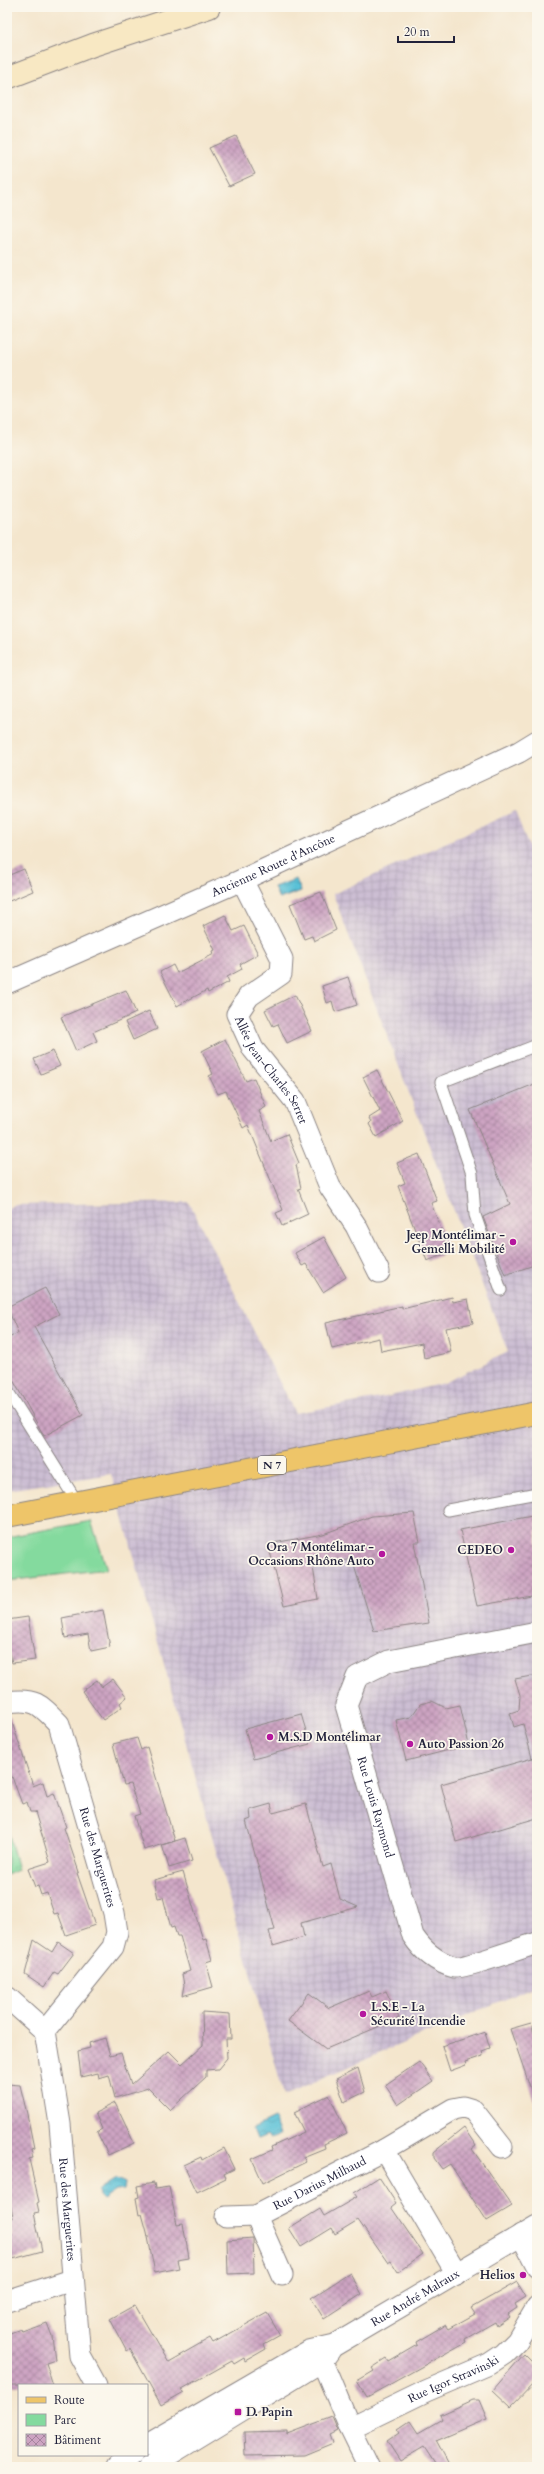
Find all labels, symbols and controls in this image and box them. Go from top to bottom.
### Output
scale bar [398,18,454,44]
text: 20 m [404,24,431,40]
street label: Ancienne Route d'Ancône [209,830,338,901]
street label: Allée Jean-Charles Serret [231,1013,311,1126]
place label: Jeep Montélimar - Gemelli Mobilité [404,1227,505,1257]
marker: Jeep Montélimar - Gemelli Mobilité [508,1237,518,1247]
road number: N 7 [258,1456,286,1474]
place label: Ora 7 Montélimar - Occasions Rhône Auto [248,1539,374,1569]
place label: CEDEO [457,1542,503,1558]
marker: CEDEO [506,1545,516,1555]
marker: Ora 7 Montélimar - Occasions Rhône Auto [377,1549,387,1559]
place label: M.S.D Montélimar [278,1729,381,1745]
marker: M.S.D Montélimar [265,1732,275,1742]
place label: Auto Passion 26 [418,1736,504,1752]
marker: Auto Passion 26 [405,1739,415,1749]
street label: Rue Louis Raymond [353,1755,398,1860]
street label: Rue des Marguerites [76,1805,120,1909]
place label: L.S.E - La Sécurité Incendie [371,1999,466,2029]
marker: L.S.E - La Sécurité Incendie [358,2009,368,2019]
street label: Rue Darius Milhaud [270,2152,369,2214]
street label: Rue des Marguerites [55,2157,80,2262]
street label: Rue André Malraux [368,2265,462,2330]
place label: Helios [480,2267,515,2283]
marker: Helios [518,2270,528,2280]
street label: Rue Igor Stravinski [405,2351,503,2407]
legend [18,2384,148,2456]
text: Route [54,2392,85,2408]
place label: D. Papin [246,2404,293,2420]
marker: D. Papin [233,2407,243,2417]
text: Parc [54,2412,77,2428]
text: Bâtiment [54,2432,101,2448]

